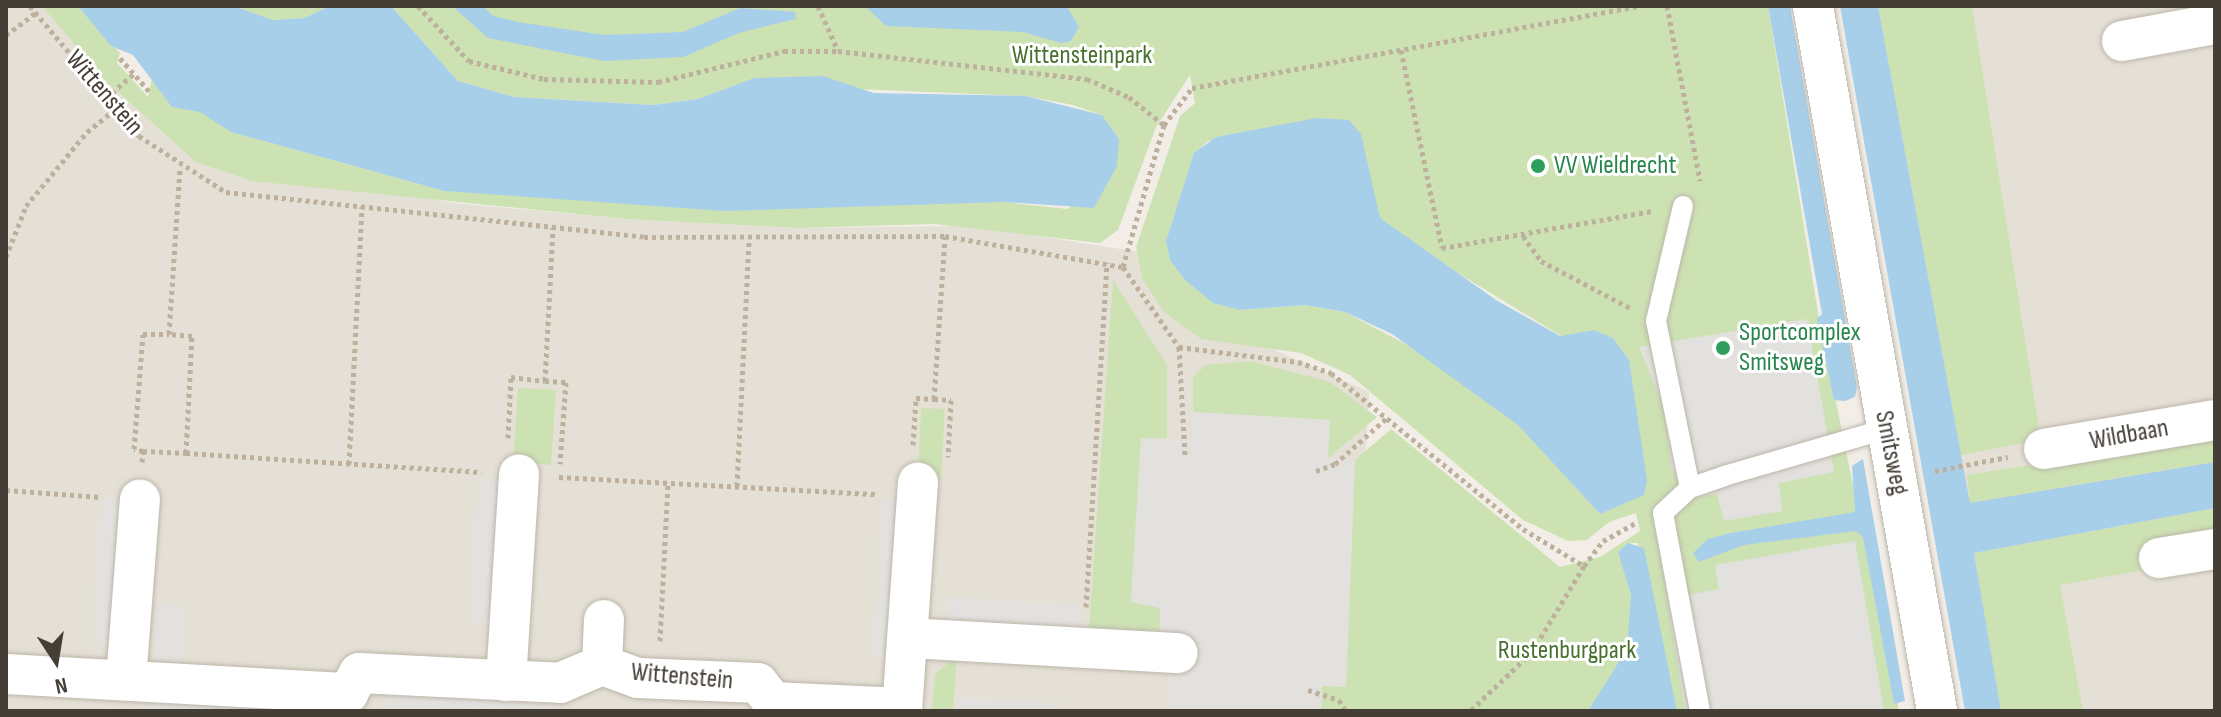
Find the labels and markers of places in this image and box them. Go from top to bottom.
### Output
place label: VV Wieldrecht [1554,150,1677,182]
marker: VV Wieldrecht [1529,157,1547,175]
place label: Sportcomplex Smitsweg [1739,317,1861,378]
marker: Sportcomplex Smitsweg [1714,339,1732,357]

